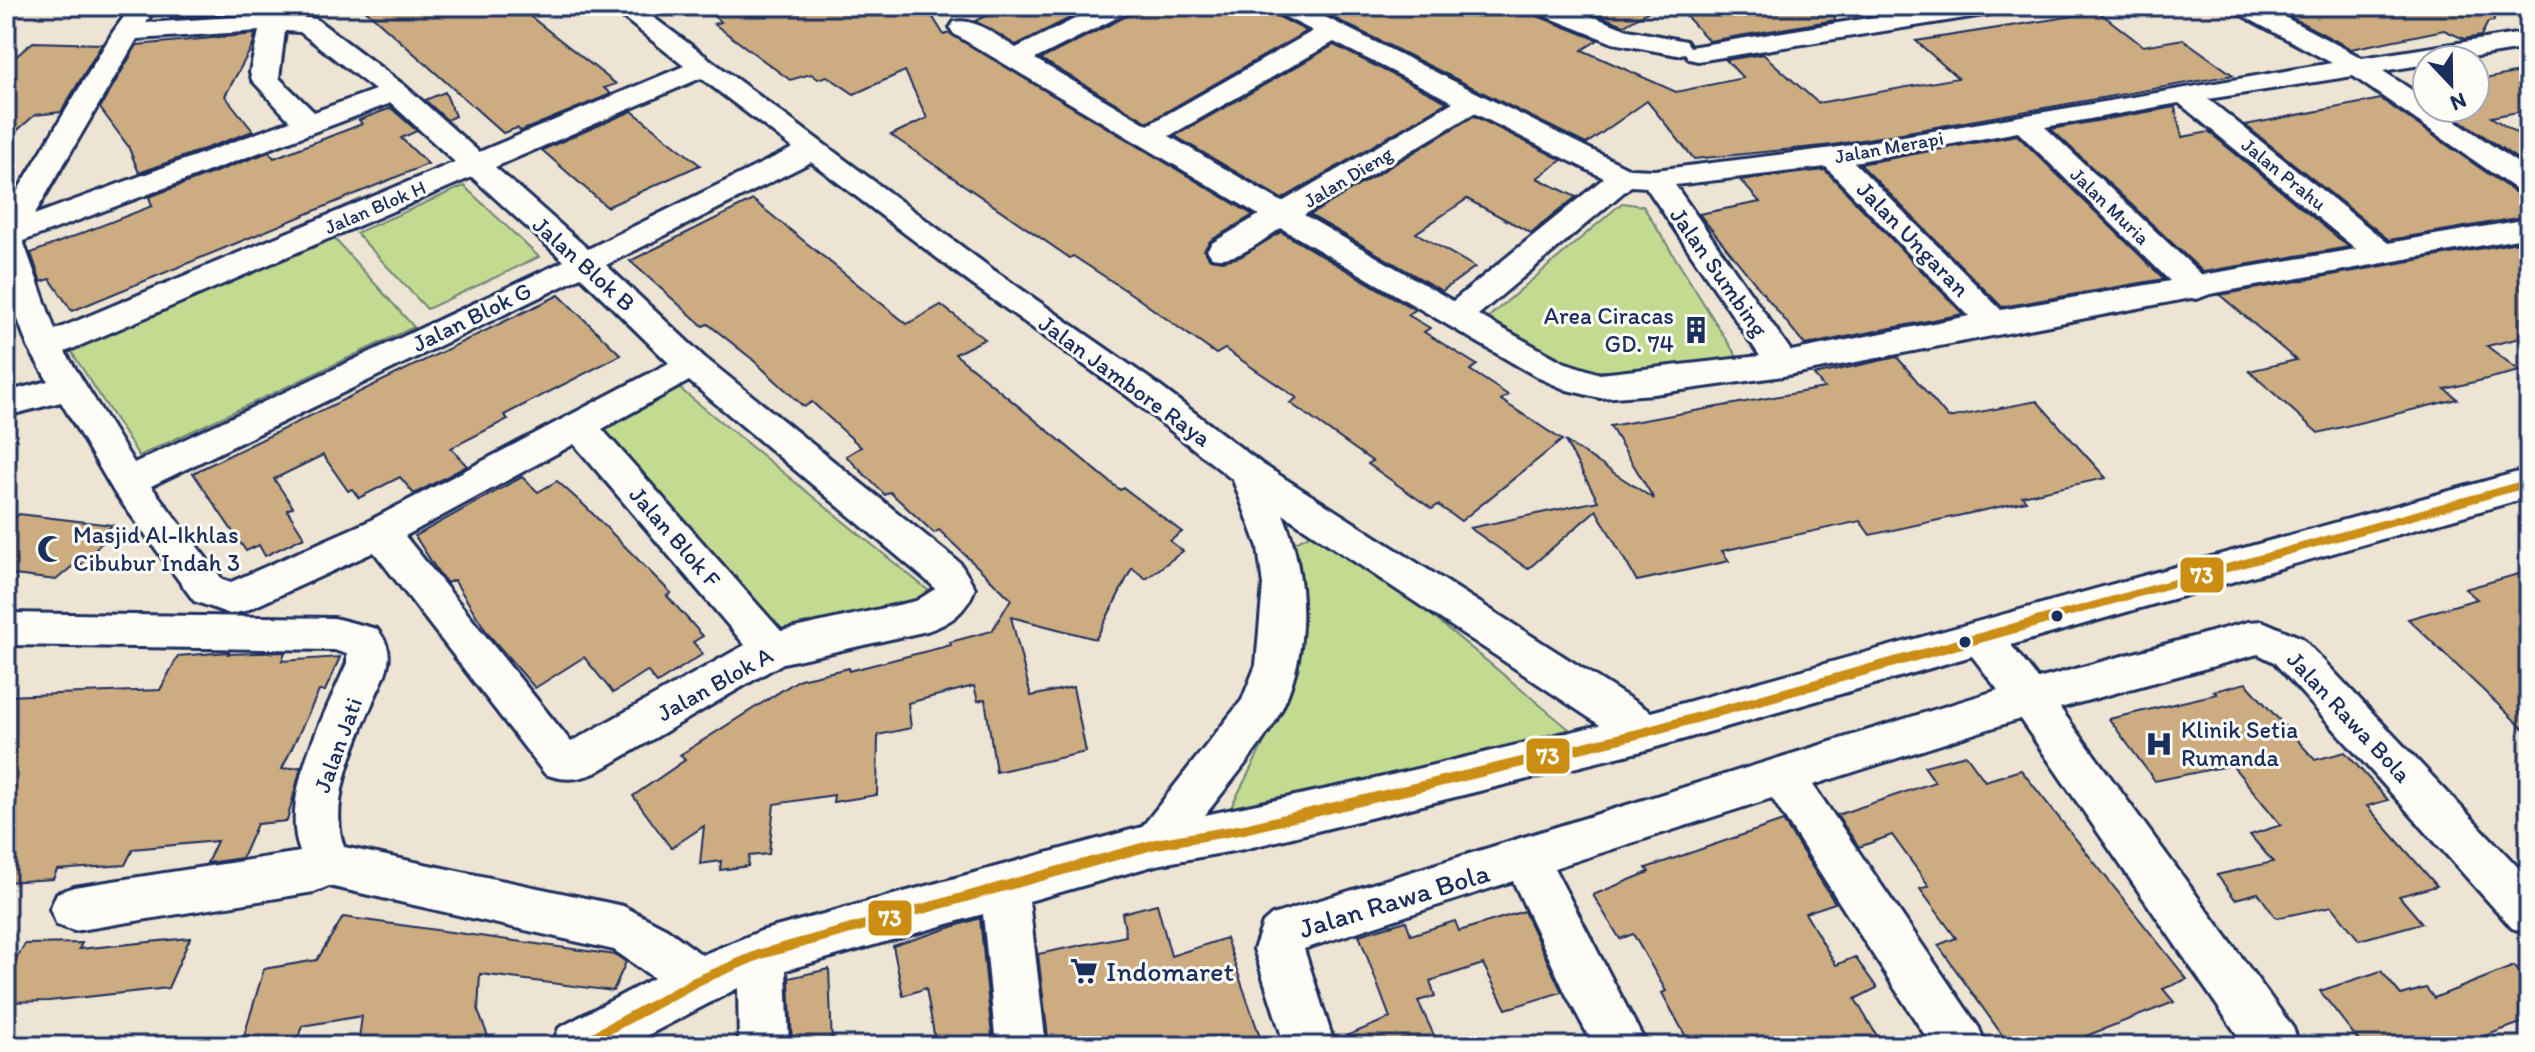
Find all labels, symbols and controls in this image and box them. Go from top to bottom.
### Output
north arrow [2411,44,2491,124]
text: N [2446,87,2470,117]
street label: Jalan Merapi [1833,126,1945,168]
street label: Jalan Prahu [2237,133,2331,215]
street label: Jalan Dieng [1299,141,1397,213]
street label: Jalan Muria [2065,162,2155,250]
street label: Jalan Blok H [321,175,429,239]
street label: Jalan Ungaran [1851,175,1976,303]
street label: Jalan Sumbing [1664,201,1775,343]
street label: Jalan Blok B [527,210,642,317]
street label: Jalan Blok G [407,275,536,358]
place label: Area Ciracas GD. 74 [1544,301,1674,358]
street label: Jalan Jambore Raya [1034,308,1217,453]
building icon: Area Ciracas GD. 74 [1681,315,1711,345]
street label: Jalan Blok F [624,480,728,594]
place label: Masjid Al-Ikhlas Cibubur Indah 3 [73,520,240,577]
mosque icon: Masjid Al-Ikhlas Cibubur Indah 3 [36,534,66,564]
line badge: 73 [2179,556,2225,594]
text: 73 [2190,562,2213,589]
unlabelled marker [2049,608,2065,624]
unlabelled marker [1957,634,1973,650]
street label: Jalan Blok A [652,640,778,727]
street label: Jalan Rawa Bola [2281,645,2418,789]
street label: Jalan Jati [307,693,368,796]
place label: Klinik Setia Rumanda [2181,715,2298,772]
hospital icon: Klinik Setia Rumanda [2144,729,2174,759]
line badge: 73 [1525,737,1571,775]
text: 73 [1536,743,1559,770]
street label: Jalan Rawa Bola [1295,855,1494,945]
line badge: 73 [867,899,913,937]
text: 73 [878,905,901,932]
place label: Indomaret [1106,954,1234,988]
supermarket icon: Indomaret [1069,956,1099,986]

